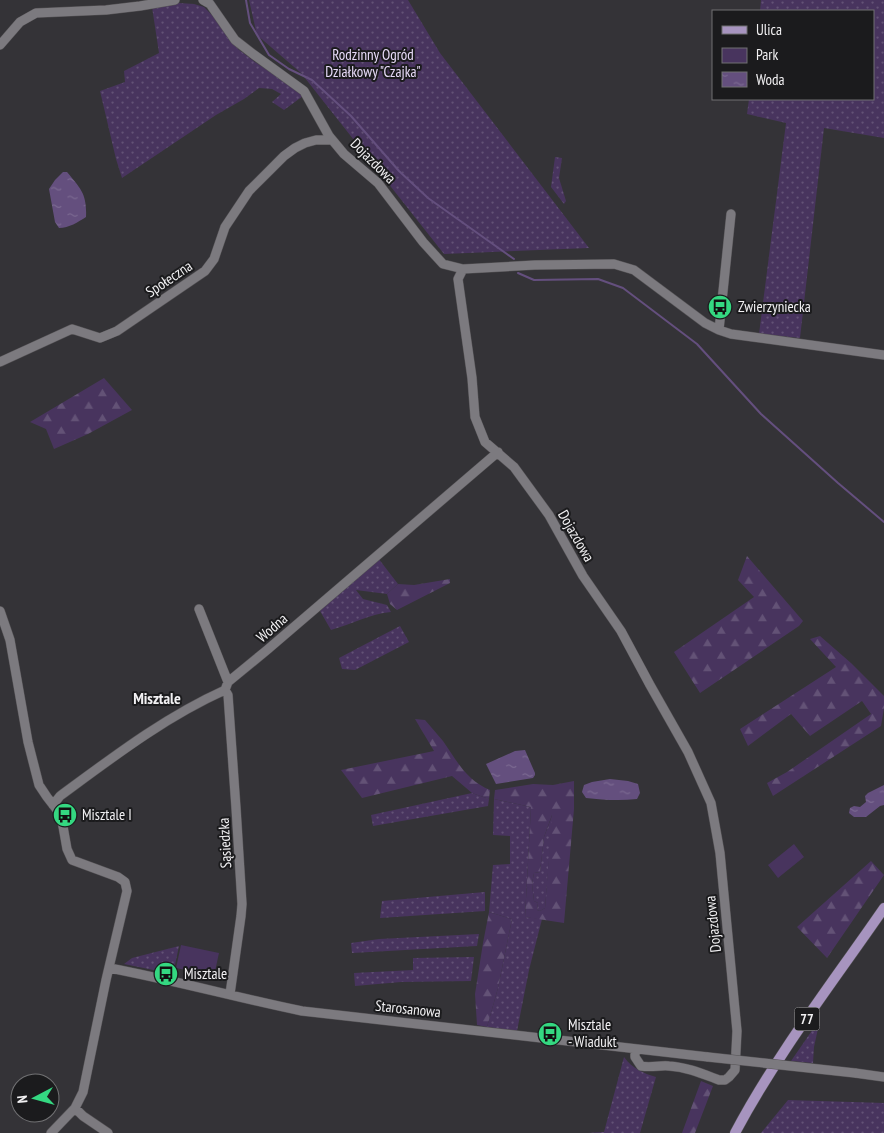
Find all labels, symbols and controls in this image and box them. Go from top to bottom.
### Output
legend [712,10,874,100]
text: Ulica [756,20,782,39]
park label: Rodzinny Ogród Działkowy "Czajka" [325,45,421,81]
text: Park [756,45,778,64]
text: Woda [756,70,785,89]
street label: Dojazdowa [347,134,400,187]
street label: Społeczna [142,256,196,301]
bus stop icon: Zwierzyniecka [707,294,733,320]
place label: Zwierzyniecka [738,297,811,316]
street label: Dojazdowa [554,506,599,565]
street label: Wodna [252,609,291,646]
district label: Misztale [133,688,181,708]
bus stop icon: Misztale I [52,802,78,828]
place label: Misztale I [82,805,132,824]
street label: Sąsiedzka [214,817,235,869]
street label: Dojazdowa [700,895,725,953]
bus stop icon: Misztale [153,961,179,987]
place label: Misztale [184,964,227,983]
street label: Starosanowa [374,996,442,1021]
road number: 77 [794,1008,820,1030]
place label: Misztale - Wiadukt [568,1015,617,1051]
bus stop icon: Misztale - Wiadukt [537,1021,563,1047]
north arrow [10,1073,60,1123]
text: N [13,1095,31,1104]

